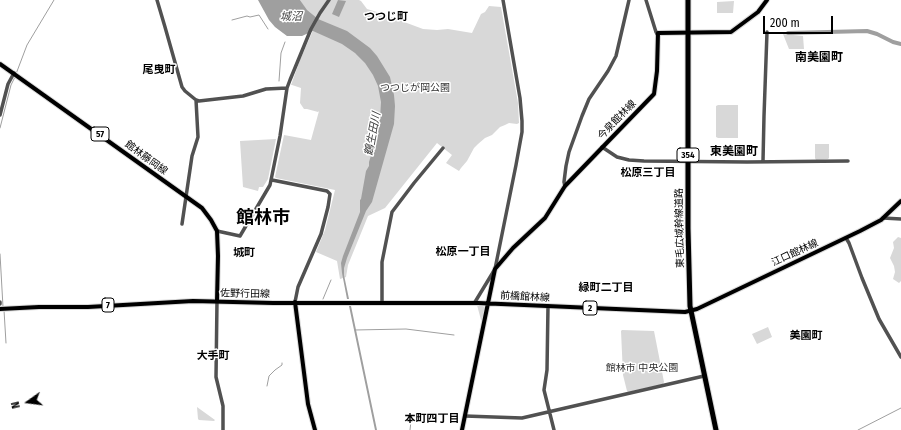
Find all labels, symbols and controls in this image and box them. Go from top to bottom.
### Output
scale bar [765,8,835,34]
water label: 城沼 [280,10,302,24]
district label: つつじ町 [364,10,408,24]
text: 200 m [770,16,800,30]
district label: 南美園町 [795,51,843,65]
district label: 尾曳町 [143,63,175,77]
park label: つつじが岡公園 [380,82,450,94]
street label: 今泉館林線 [595,98,639,142]
water label: 鶴生田川 [362,111,384,157]
road number: 57 [91,127,109,141]
street label: 館林藤岡線 [122,138,170,178]
district label: 東美園町 [710,145,758,159]
road number: 354 [677,148,699,162]
district label: 松原三丁目 [621,166,675,180]
street label: 東毛広域幹線道路 [673,188,687,268]
district label: 館林市 [236,207,290,229]
street label: 江口館林線 [770,237,820,269]
district label: 松原一丁目 [436,245,490,259]
district label: 城町 [233,246,255,260]
district label: 緑町二丁目 [579,281,633,295]
street label: 佐野行田線 [220,288,270,300]
street label: 前橋館林線 [500,290,550,304]
road number: 7 [102,298,114,312]
road number: 2 [583,301,597,315]
district label: 美園町 [790,329,822,343]
district label: 大手町 [197,349,229,363]
park label: 館林市 中央公園 [606,362,678,374]
north arrow [8,382,48,422]
text: N [9,400,23,410]
district label: 本町四丁目 [405,412,459,426]

